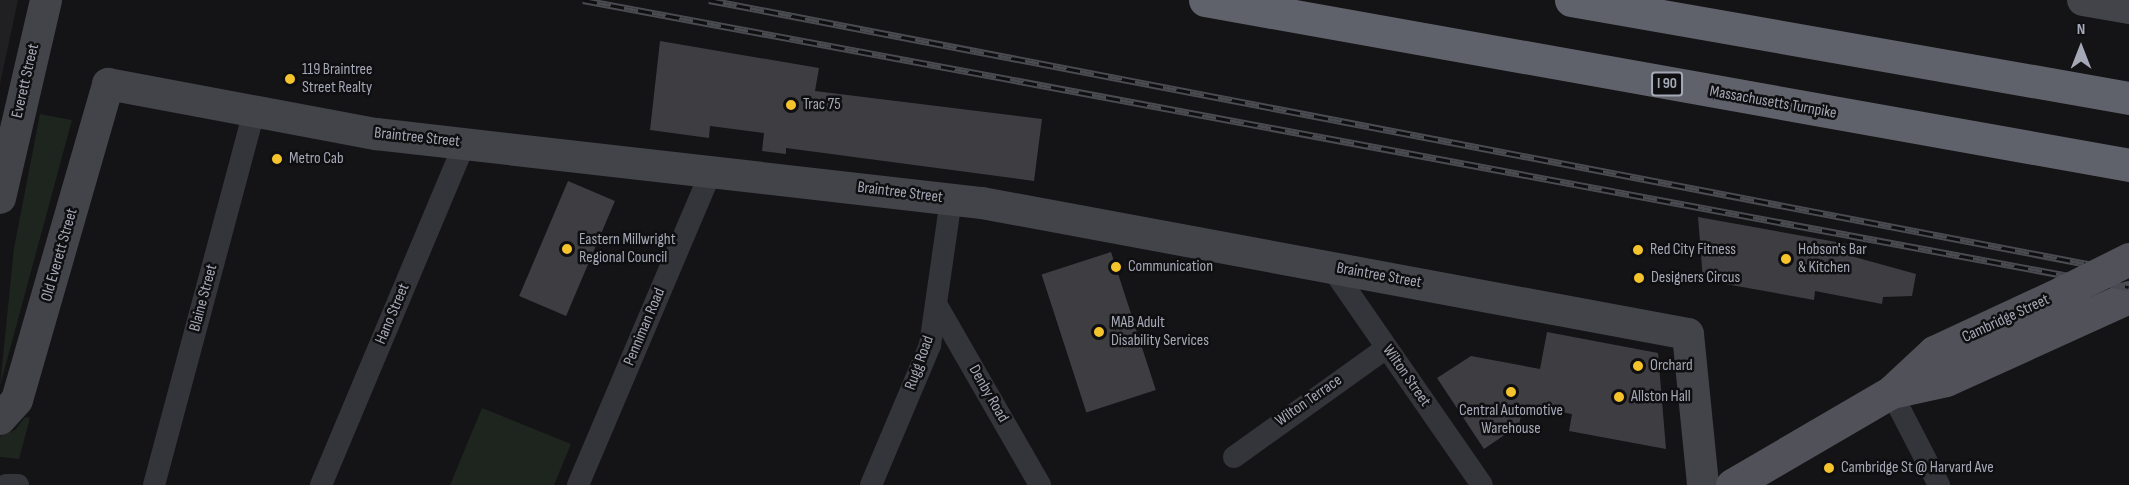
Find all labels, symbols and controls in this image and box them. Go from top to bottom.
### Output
north arrow [2051,18,2111,78]
text: N [2077,20,2085,39]
street label: Everett Street [8,42,44,120]
place label: 119 Braintree Street Realty [302,60,372,98]
marker: 119 Braintree Street Realty [283,72,297,86]
road number: I 90 [1650,72,1684,96]
street label: Massachusetts Turnpike [1708,82,1838,124]
place label: Trac 75 [803,95,841,115]
marker: Trac 75 [784,98,798,112]
street label: Braintree Street [373,124,461,152]
place label: Metro Cab [289,149,344,169]
marker: Metro Cab [270,152,284,166]
street label: Braintree Street [856,178,944,208]
street label: Old Everett Street [38,206,82,304]
place label: Eastern Millwright Regional Council [579,230,676,268]
place label: Red City Fitness [1650,240,1736,260]
place label: Hobson's Bar & Kitchen [1798,240,1867,278]
marker: Eastern Millwright Regional Council [560,242,574,256]
marker: Red City Fitness [1631,243,1645,257]
marker: Hobson's Bar & Kitchen [1779,252,1793,266]
place label: Communication [1128,257,1213,277]
street label: Braintree Street [1335,259,1423,293]
marker: Communication [1109,260,1123,274]
street label: Blaine Street [186,262,222,334]
place label: Designers Circus [1651,268,1740,288]
marker: Designers Circus [1632,271,1646,285]
street label: Hano Street [372,281,414,347]
street label: Penniman Road [620,285,670,369]
street label: Cambridge Street [1959,290,2053,348]
place label: MAB Adult Disability Services [1111,313,1209,351]
marker: MAB Adult Disability Services [1092,325,1106,339]
street label: Rugg Road [901,333,939,393]
street label: Wilton Street [1378,341,1434,411]
place label: Orchard [1650,356,1693,376]
marker: Orchard [1631,359,1645,373]
street label: Denby Road [964,362,1012,426]
street label: Wilton Terrace [1272,371,1346,431]
marker: Central Automotive Warehouse [1504,385,1518,399]
place label: Allston Hall [1631,387,1691,407]
marker: Allston Hall [1612,390,1626,404]
place label: Central Automotive Warehouse [1459,401,1563,439]
place label: Cambridge St @ Harvard Ave [1841,458,1994,478]
marker: Cambridge St @ Harvard Ave [1822,461,1836,475]

